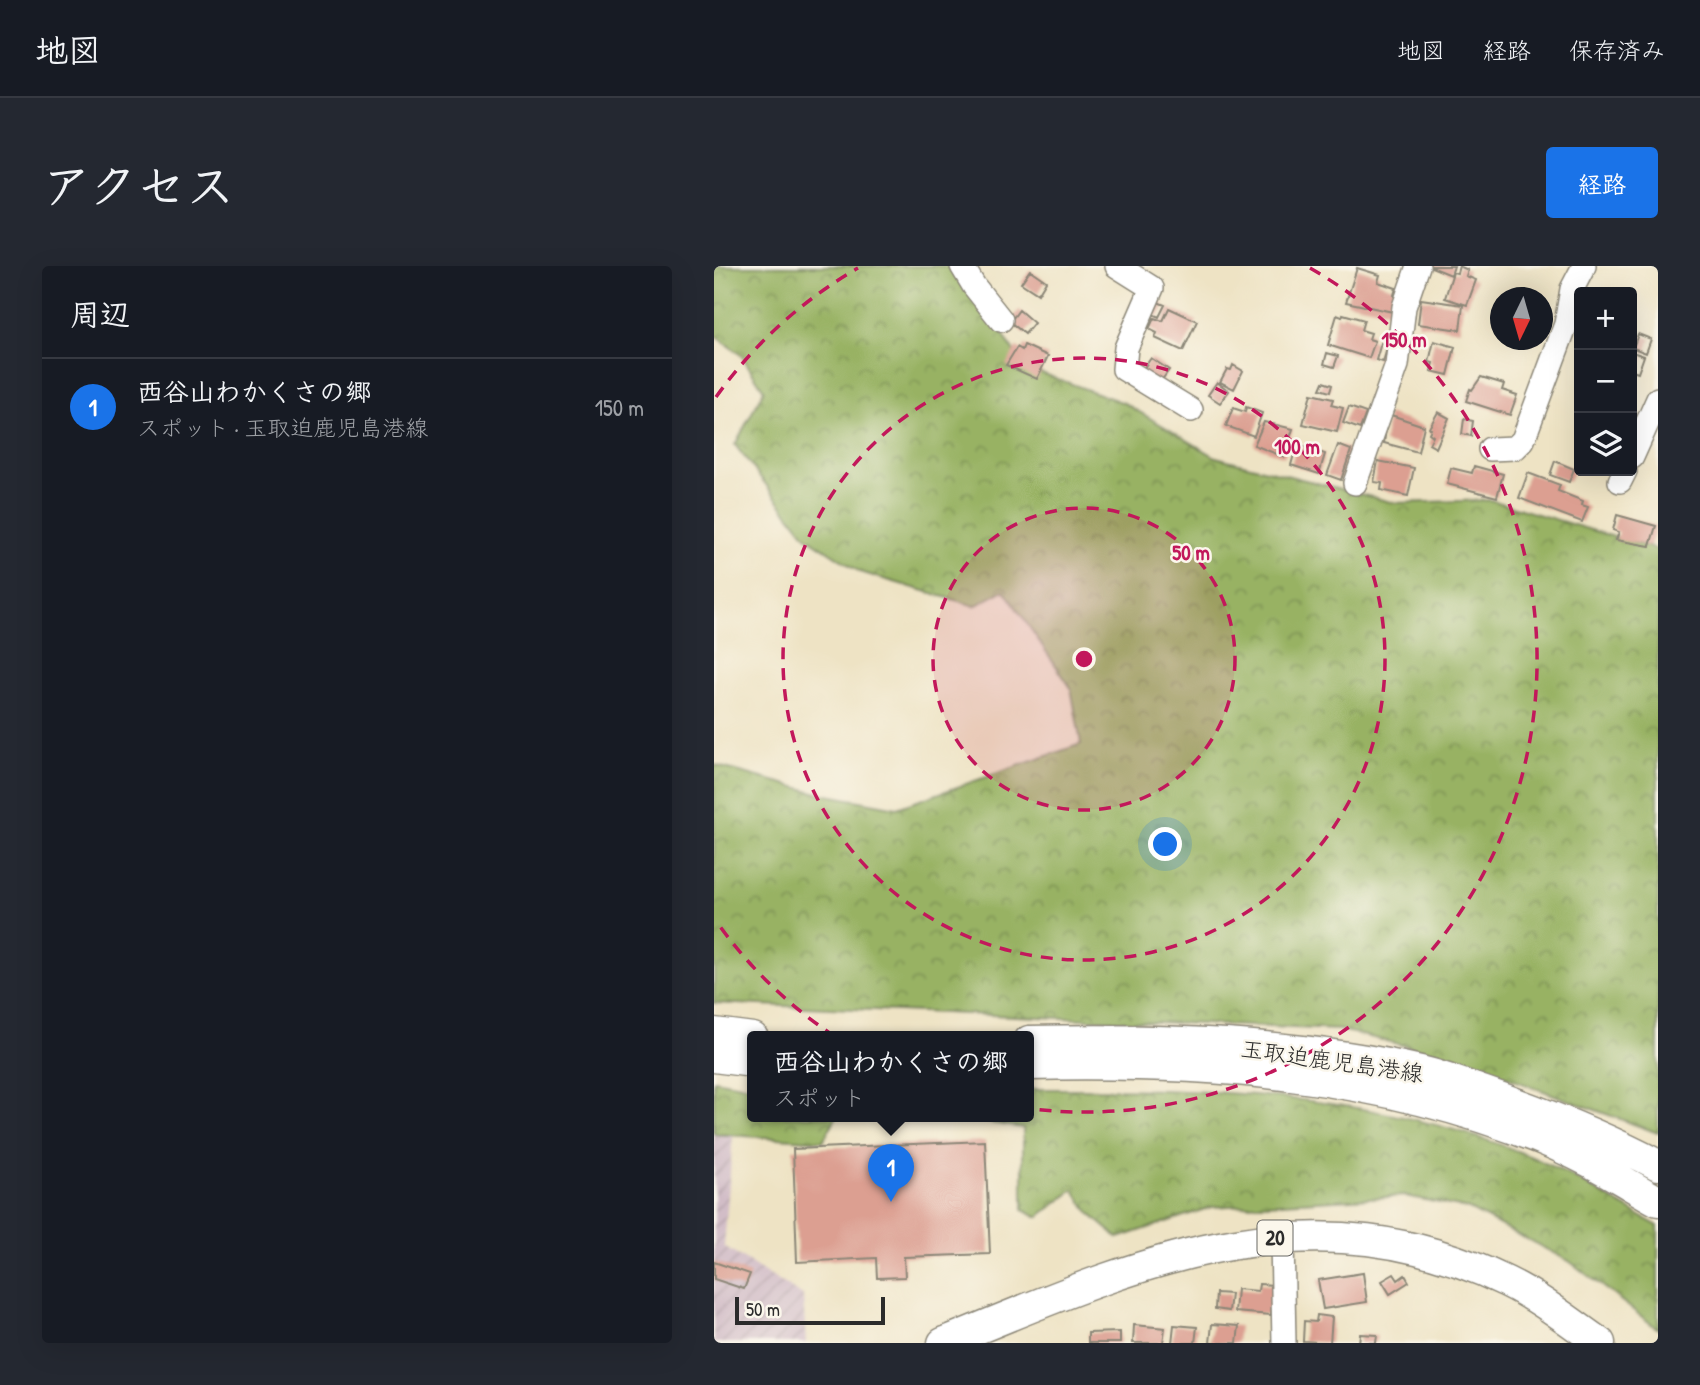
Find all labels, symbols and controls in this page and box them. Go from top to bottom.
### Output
text: 地図 [35,28,101,72]
text: 地図 [1397,34,1445,66]
text: 経路 [1483,34,1531,66]
text: 保存済み [1569,34,1665,66]
button: 経路 [1546,147,1658,218]
text: アクセス [42,152,235,218]
north arrow [1490,287,1553,350]
map controls [1574,287,1637,476]
button: + [1574,287,1637,350]
text: 周辺 [70,294,130,334]
text: 150 m [1381,325,1427,354]
button: − [1574,350,1637,413]
text: 西谷山わかくさの郷 [137,374,371,409]
text: 1 [89,392,97,423]
text: 150 m [595,392,644,423]
text: スポット · 玉取迫鹿児島港線 [137,412,428,443]
button: layers [1574,413,1637,476]
text: 100 m [1274,432,1320,461]
text: 50 m [1172,538,1210,567]
centre of rings [1072,647,1096,671]
your location [1148,827,1182,861]
popup [747,1031,1034,1122]
street label: 玉取迫鹿児島港線 [1239,1032,1425,1089]
text: 西谷山わかくさの郷 [773,1044,1008,1079]
text: スポット [773,1082,865,1113]
pin: 1 [868,1144,914,1202]
road number: 20 [1258,1220,1292,1256]
scale bar [735,1294,886,1326]
text: 50 m [746,1296,780,1322]

